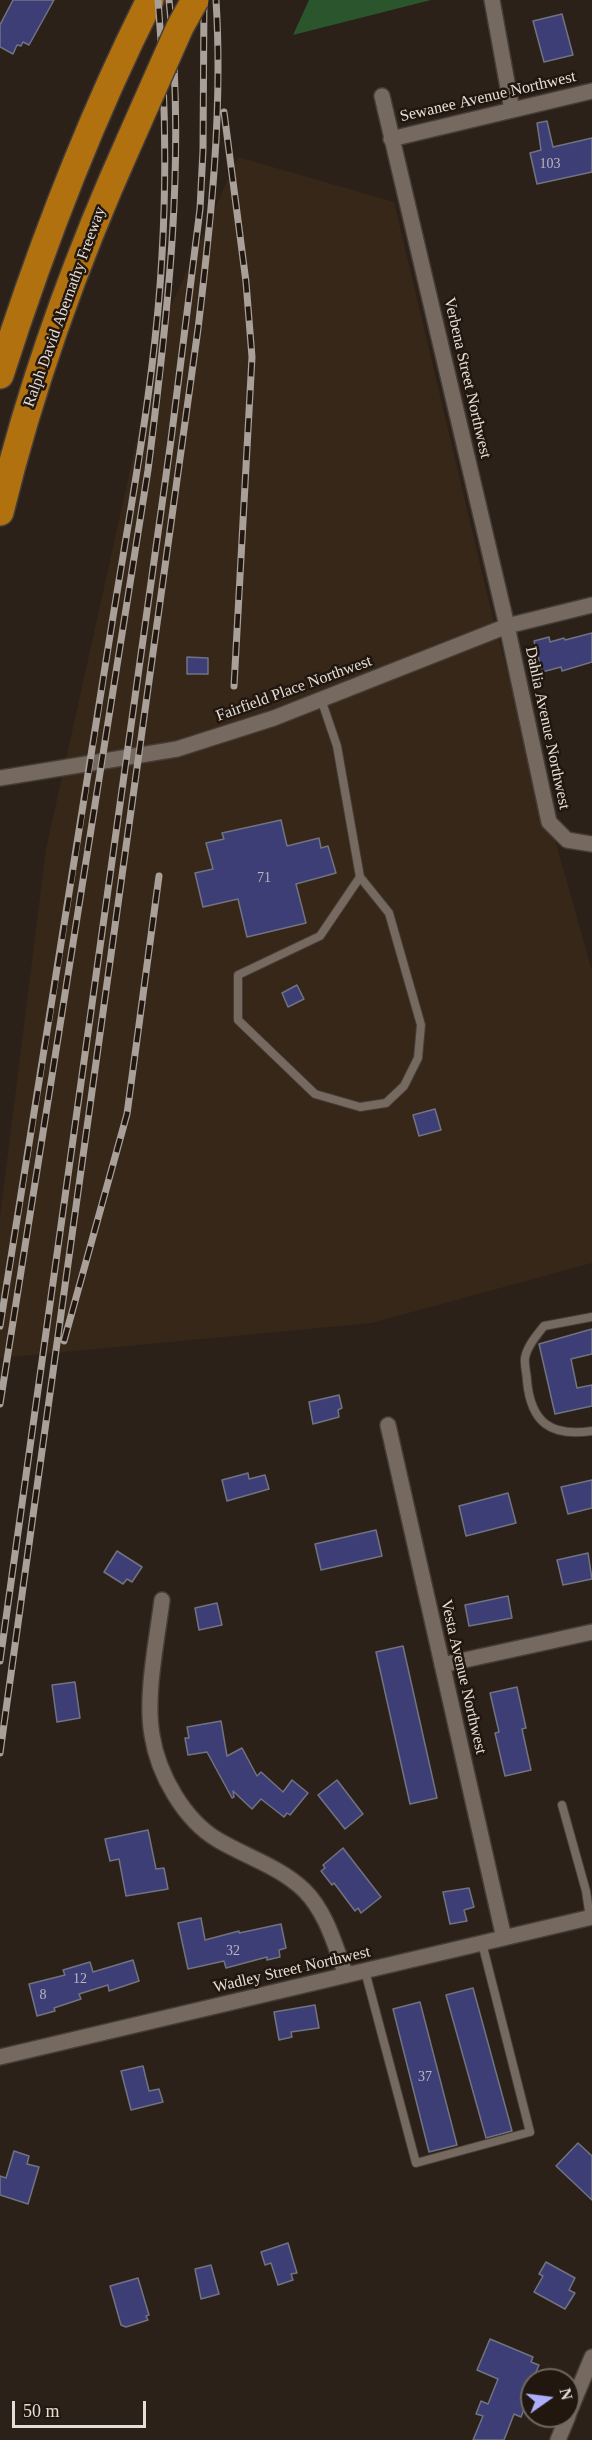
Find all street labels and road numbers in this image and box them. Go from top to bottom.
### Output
street label: Sewanee Avenue Northwest [398,67,578,127]
street label: Ralph David Abernathy Freeway [20,204,110,410]
street label: Verbena Street Northwest [439,296,495,460]
street label: Dahlia Avenue Northwest [520,645,574,811]
street label: Fairfield Place Northwest [213,652,375,726]
street label: Vesta Avenue Northwest [436,1598,490,1756]
street label: Wadley Street Northwest [212,1943,372,1997]

